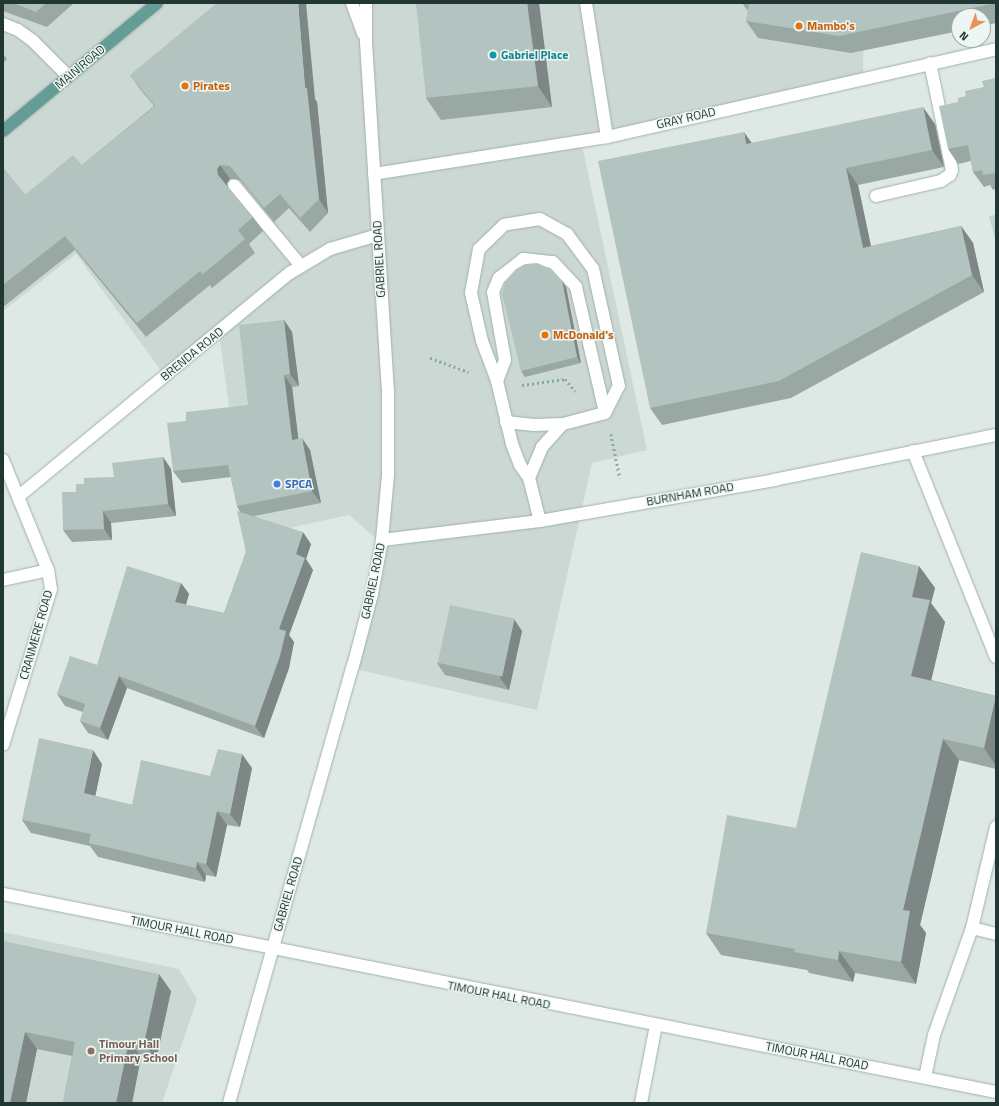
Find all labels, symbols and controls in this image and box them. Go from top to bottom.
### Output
north arrow [951,8,991,48]
place label: Mambo's [807,19,855,33]
marker: Mambo's [794,21,804,31]
text: N [956,28,972,45]
street label: MAIN ROAD [52,42,108,92]
place label: Gabriel Place [501,48,568,62]
marker: Gabriel Place [488,50,498,60]
place label: Pirates [193,79,230,93]
marker: Pirates [180,81,190,91]
street label: GRAY ROAD [655,104,717,132]
street label: GABRIEL ROAD [370,220,388,298]
street label: BRENDA ROAD [158,324,226,384]
place label: McDonald's [553,328,614,342]
marker: McDonald's [540,330,550,340]
place label: SPCA [285,477,312,491]
marker: SPCA [272,479,282,489]
street label: BURNHAM ROAD [645,479,735,509]
street label: GABRIEL ROAD [358,542,388,620]
street label: CRANMERE ROAD [16,589,56,681]
street label: GABRIEL ROAD [270,855,306,933]
street label: TIMOUR HALL ROAD [129,913,235,947]
street label: TIMOUR HALL ROAD [446,978,552,1012]
place label: Timour Hall Primary School [99,1037,177,1065]
street label: TIMOUR HALL ROAD [764,1039,870,1073]
marker: Timour Hall Primary School [86,1046,96,1056]

